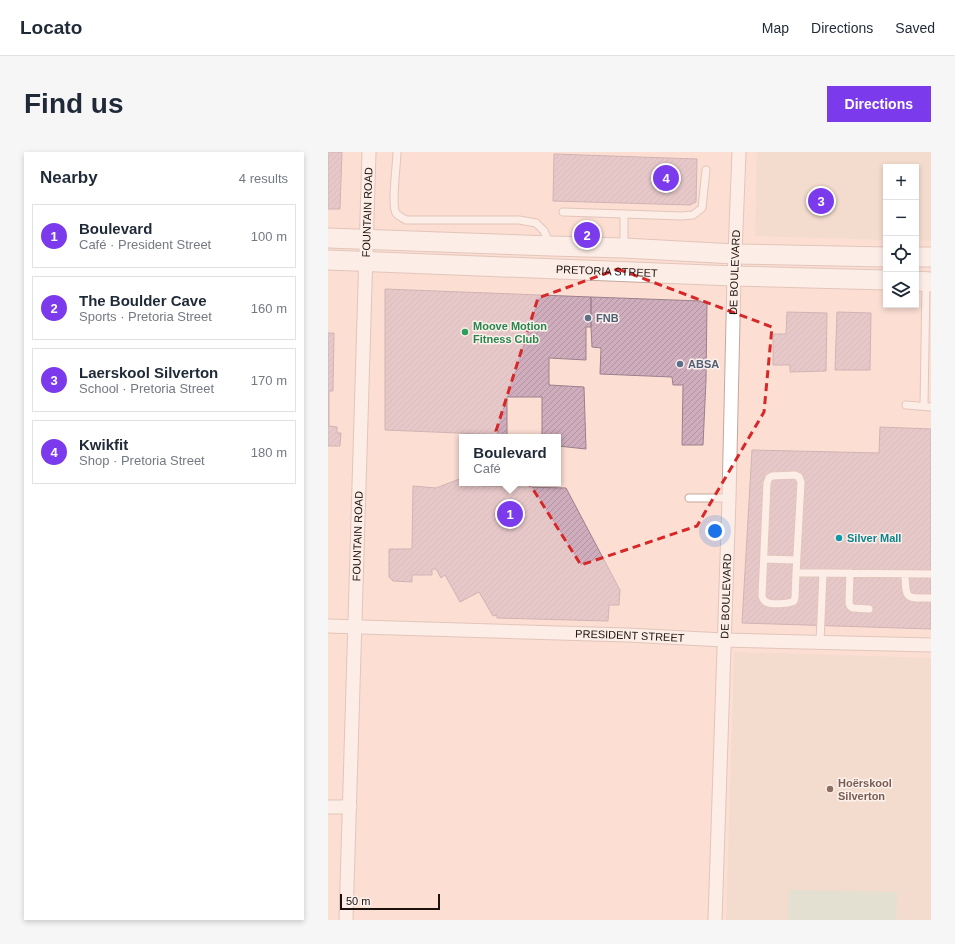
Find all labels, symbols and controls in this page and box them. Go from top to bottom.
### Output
text: Locato [20,17,82,38]
text: Map [762,20,789,36]
text: Directions [811,20,873,36]
text: Saved [895,20,935,36]
button: Directions [827,86,931,122]
text: Find us [24,88,124,119]
pin: 4 [653,163,679,193]
map controls [883,164,919,308]
button: + [883,164,919,200]
street label: FOUNTAIN ROAD [360,167,375,258]
text: Nearby [40,168,98,187]
text: 4 results [239,171,288,186]
pin: 3 [808,186,834,216]
button: − [883,200,919,236]
text: Boulevard [79,220,152,237]
pin: 2 [574,220,600,250]
text: 1 [50,229,58,244]
text: 100 m [251,229,287,244]
street label: DE BOULEVARD [727,229,742,315]
button: locate [883,236,919,272]
text: Café · President Street [79,237,211,252]
street label: PRETORIA STREET [556,263,658,279]
button: layers [883,272,919,308]
text: The Boulder Cave [79,292,207,309]
text: 2 [50,301,58,316]
text: 160 m [251,301,287,316]
text: Sports · Pretoria Street [79,309,212,324]
place label: FNB [596,312,619,324]
marker: FNB [583,313,593,323]
place label: Moove Motion Fitness Club [473,320,547,345]
marker: Moove Motion Fitness Club [460,327,470,337]
place label: ABSA [688,358,719,370]
marker: ABSA [675,359,685,369]
text: Laerskool Silverton [79,364,218,381]
text: 3 [50,373,58,388]
text: 170 m [251,373,287,388]
text: School · Pretoria Street [79,381,214,396]
popup [459,434,561,486]
text: Kwikfit [79,436,128,453]
text: Boulevard [473,444,547,461]
text: 4 [50,445,58,460]
text: 180 m [251,445,287,460]
text: Shop · Pretoria Street [79,453,205,468]
text: Café [473,461,501,476]
street label: FOUNTAIN ROAD [350,491,365,582]
pin: 1 [497,499,523,529]
your location [705,521,725,541]
place label: Silver Mall [847,532,901,544]
marker: Silver Mall [834,533,844,543]
street label: DE BOULEVARD [718,553,733,639]
street label: PRESIDENT STREET [575,627,685,644]
place label: Hoërskool Silverton [838,777,892,802]
marker: Hoërskool Silverton [825,784,835,794]
scale bar [340,892,440,911]
text: 50 m [346,895,370,907]

